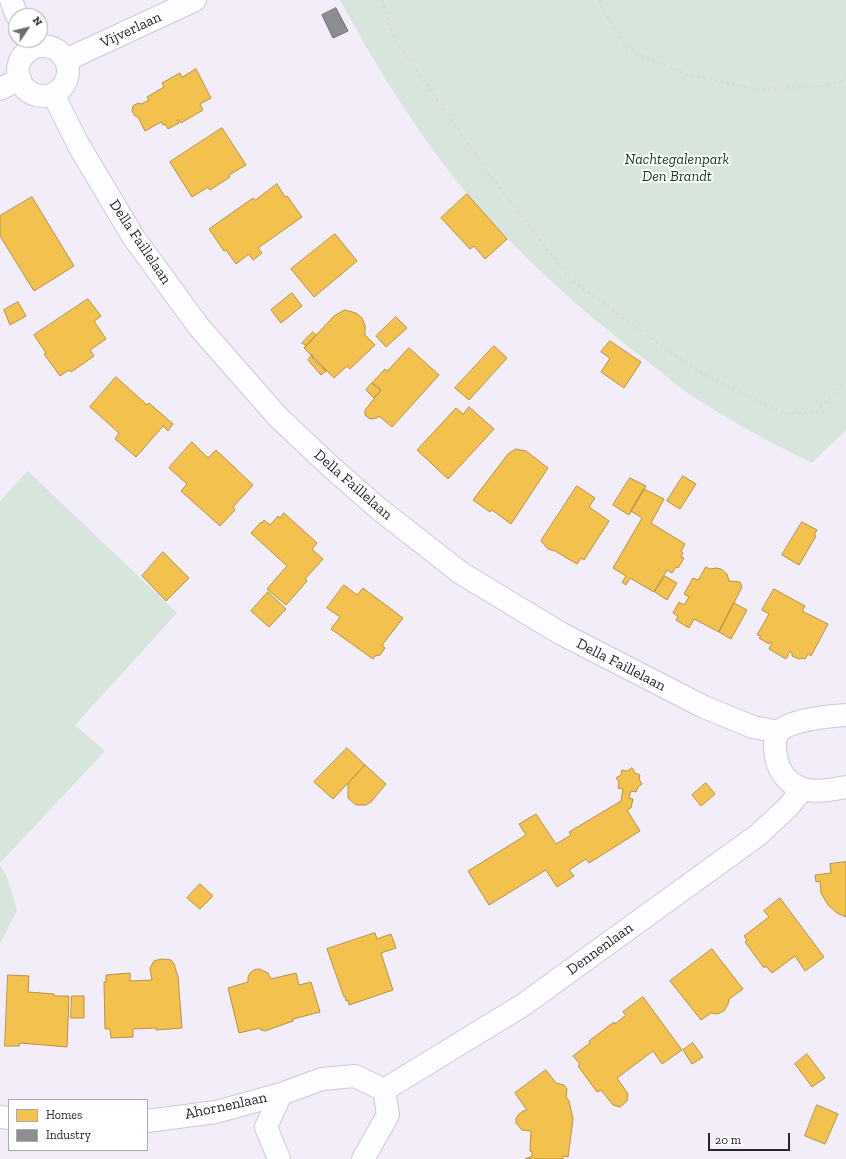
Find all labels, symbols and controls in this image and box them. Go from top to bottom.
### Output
north arrow [8,8,48,48]
street label: Vijverlaan [98,8,164,52]
text: N [30,14,45,29]
park label: Nachtegalenpark Den Brandt [625,151,729,186]
street label: Della Faillelaan [105,196,175,288]
street label: Della Faillelaan [310,446,396,524]
street label: Della Faillelaan [573,635,669,695]
street label: Dennenlaan [563,919,637,979]
street label: Ahornenlaan [183,1089,269,1123]
legend [8,1099,148,1151]
text: Homes [46,1108,82,1122]
scale bar [710,1125,792,1151]
text: Industry [46,1128,91,1142]
text: 20 m [715,1133,741,1147]

